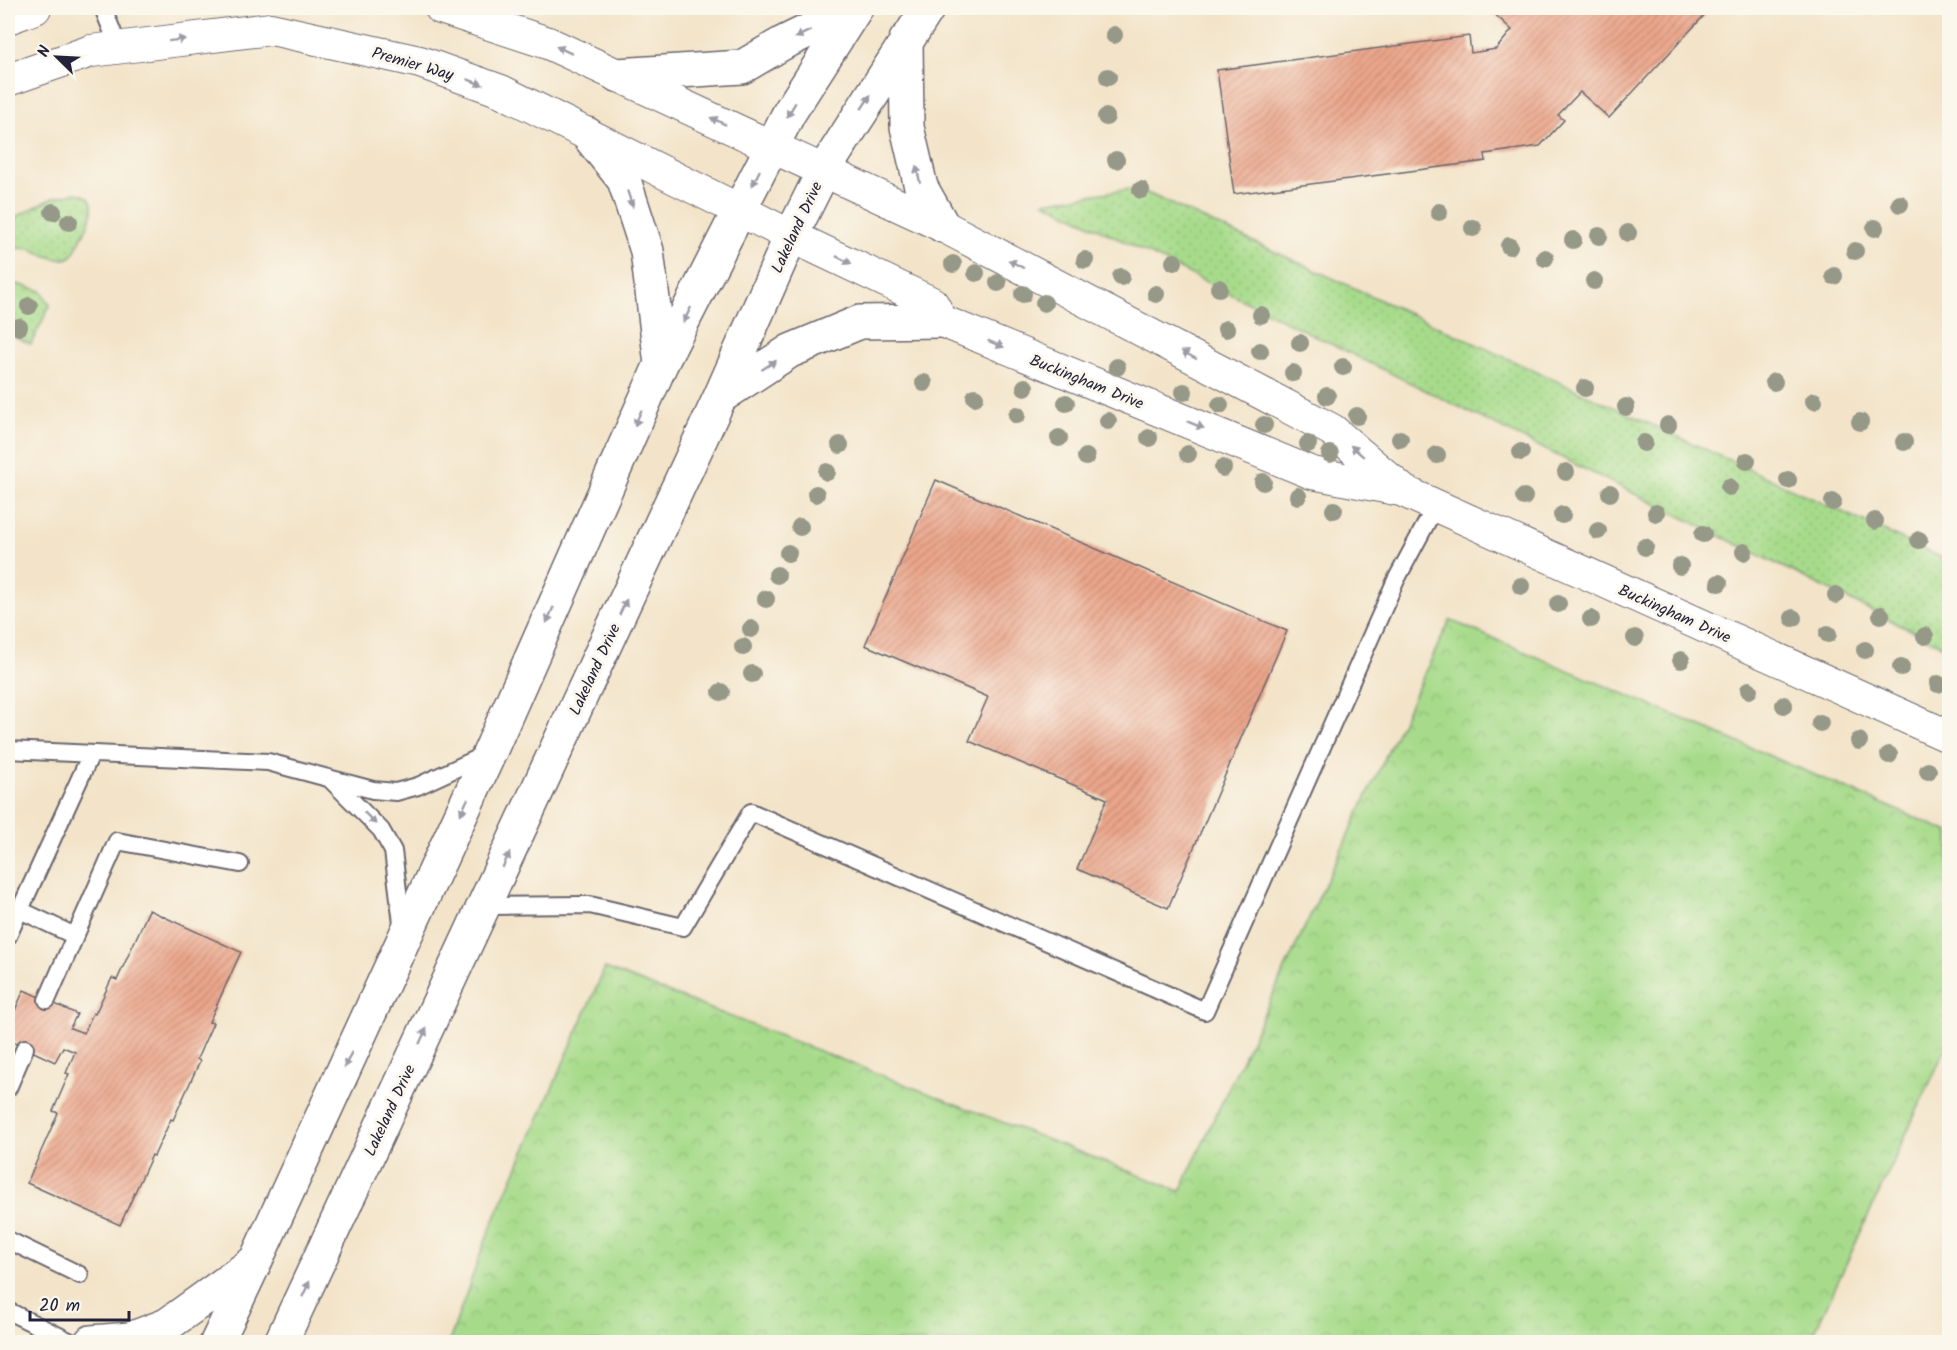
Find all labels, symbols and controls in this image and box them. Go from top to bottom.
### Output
north arrow [27,27,87,87]
one-way arrow [794,29,811,38]
one-way arrow [167,36,186,45]
street label: Premier Way [369,41,457,88]
text: N [31,42,58,61]
one-way arrow [555,46,572,55]
one-way arrow [467,77,485,87]
one-way arrow [860,94,871,110]
one-way arrow [786,102,796,119]
one-way arrow [710,117,727,126]
one-way arrow [912,165,922,183]
one-way arrow [751,169,761,186]
street label: Lakeland Drive [765,178,830,278]
one-way arrow [626,190,635,208]
one-way arrow [836,255,853,265]
one-way arrow [1007,259,1024,269]
one-way arrow [682,307,692,324]
one-way arrow [988,339,1006,349]
street label: Buckingham Drive [1026,348,1147,417]
one-way arrow [1180,350,1197,359]
one-way arrow [761,360,777,371]
one-way arrow [633,409,642,426]
one-way arrow [1188,420,1206,430]
one-way arrow [1349,445,1365,458]
street label: Buckingham Drive [1614,578,1735,650]
one-way arrow [618,597,628,615]
one-way arrow [545,607,555,625]
street label: Lakeland Drive [563,620,628,720]
one-way arrow [460,798,469,815]
one-way arrow [362,811,376,825]
one-way arrow [501,851,510,868]
one-way arrow [419,1028,428,1045]
one-way arrow [343,1052,353,1070]
street label: Lakeland Drive [358,1061,423,1161]
one-way arrow [301,1281,310,1298]
scale bar [30,1284,129,1322]
text: 20 m [39,1292,80,1321]

